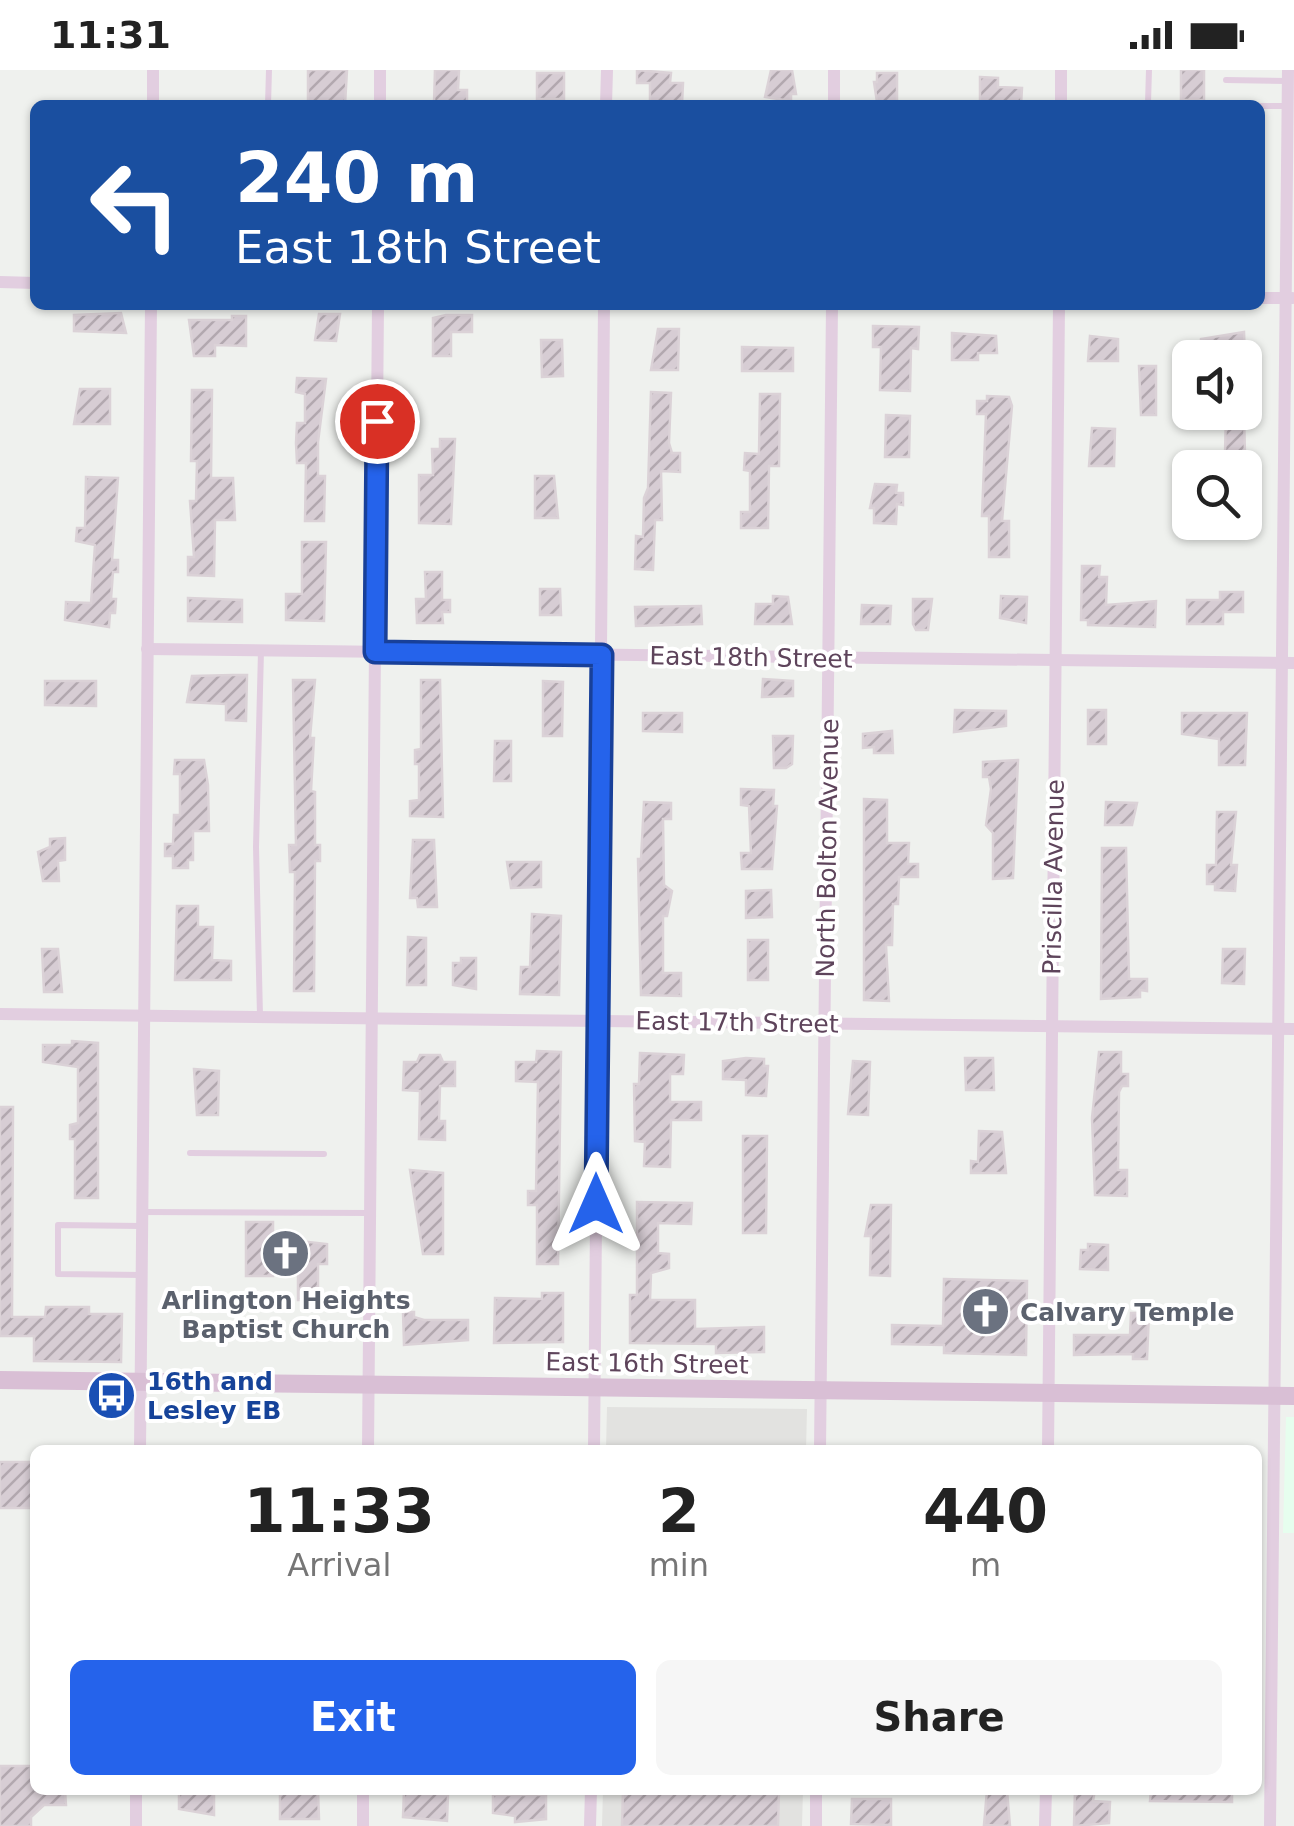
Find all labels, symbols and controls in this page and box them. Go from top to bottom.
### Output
text: 11:31 [50,13,171,57]
text: 240 m [235,137,478,219]
icon: left [70,140,200,270]
text: East 18th Street [235,221,601,274]
map controls [1172,340,1262,540]
button: sound [1172,340,1262,430]
pin [335,379,420,464]
icon: arrive [350,394,405,449]
button: search [1172,450,1262,540]
street label: East 18th Street [649,641,853,674]
street label: North Bolton Avenue [811,718,844,978]
street label: Priscilla Avenue [1037,779,1070,975]
street label: East 17th Street [635,1006,839,1039]
position arrow [544,1152,648,1256]
church icon: Arlington Heights Baptist Church [260,1228,312,1280]
place label: Arlington Heights Baptist Church [161,1286,411,1344]
church icon: Calvary Temple [959,1286,1011,1338]
place label: Calvary Temple [1020,1298,1234,1327]
street label: East 16th Street [545,1347,749,1380]
place label: 16th and Lesley EB [147,1367,281,1425]
bus stop icon: 16th and Lesley EB [86,1369,138,1421]
text: 11:33 [244,1476,435,1546]
text: 2 [658,1476,700,1546]
text: 440 [923,1476,1048,1546]
text: Arrival [287,1546,391,1584]
text: min [649,1546,709,1584]
text: m [970,1546,1001,1584]
button: Exit [70,1660,636,1775]
button: Share [656,1660,1222,1775]

